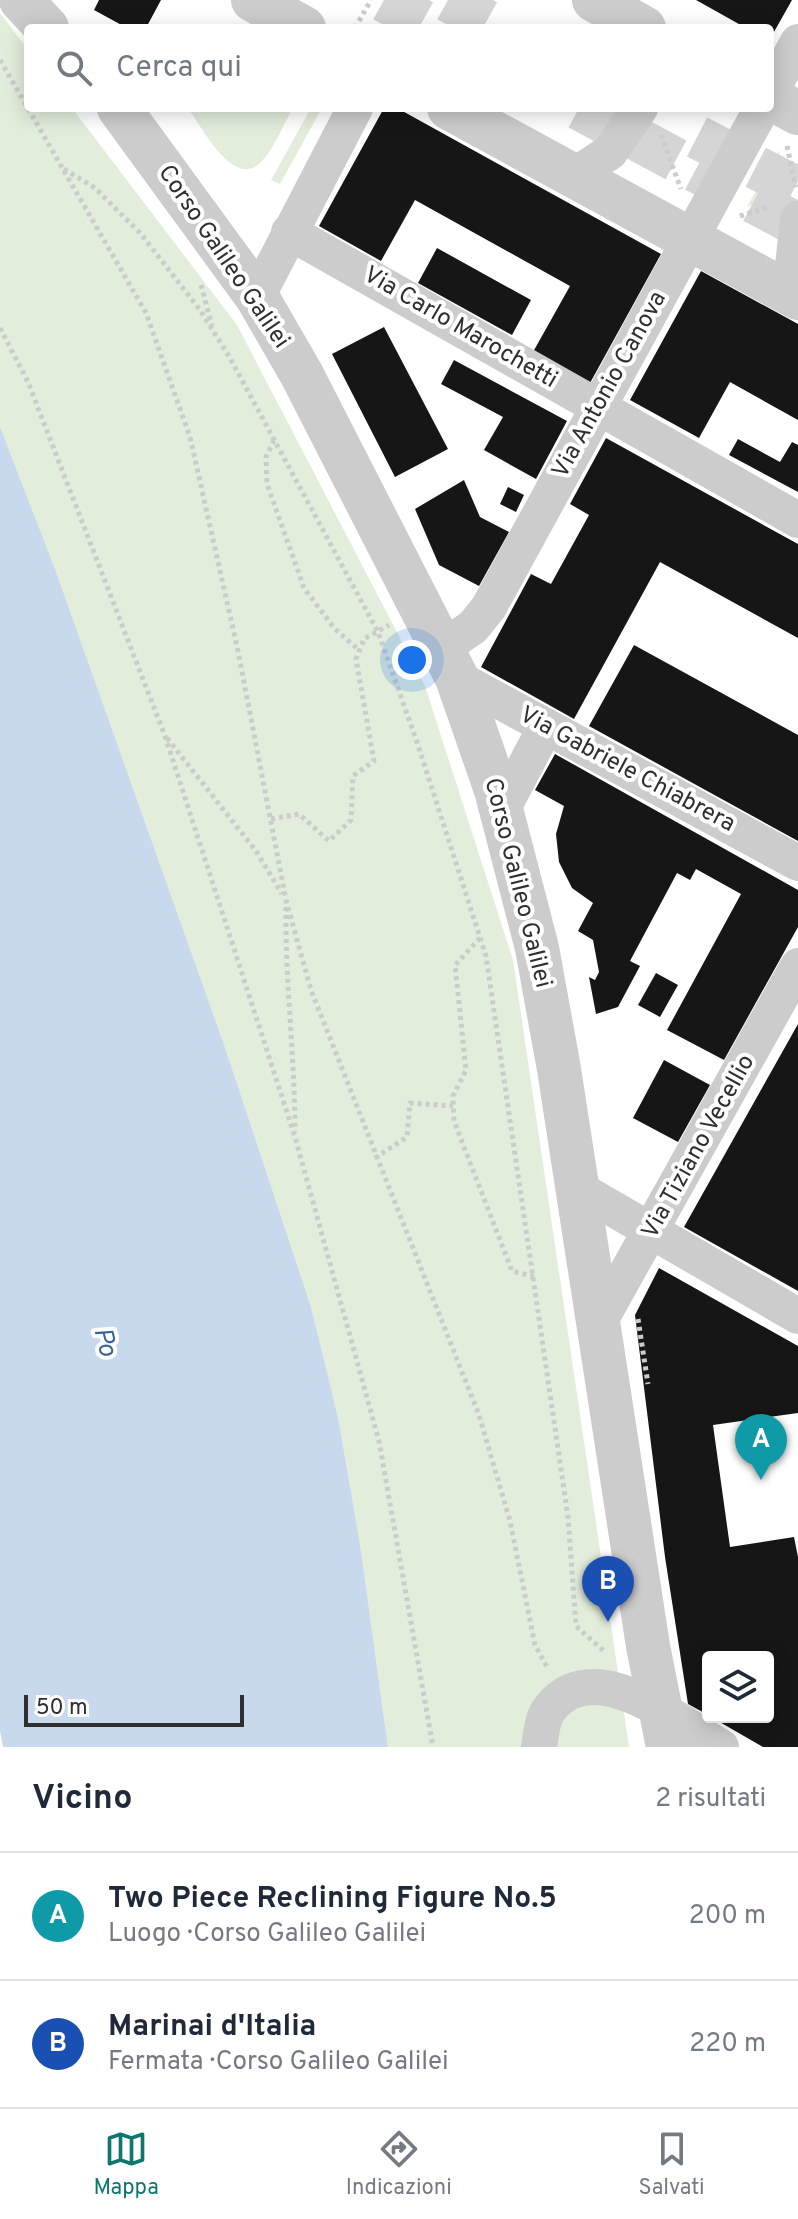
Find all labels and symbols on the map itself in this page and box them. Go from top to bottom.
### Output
street label: Corso Galileo Galilei [150,159,296,355]
street label: Via Carlo Marochetti [358,260,562,396]
street label: Via Antonio Canova [546,286,674,484]
your location [392,640,432,680]
street label: Via Gabriele Chiabrera [514,700,740,840]
street label: Corso Galileo Galilei [476,775,558,991]
street label: Via Tiziano Vecellio [636,1050,762,1244]
water label: Po [85,1324,124,1360]
pin: A [735,1414,787,1480]
pin: B [582,1556,634,1622]
scale bar [24,1691,244,1727]

